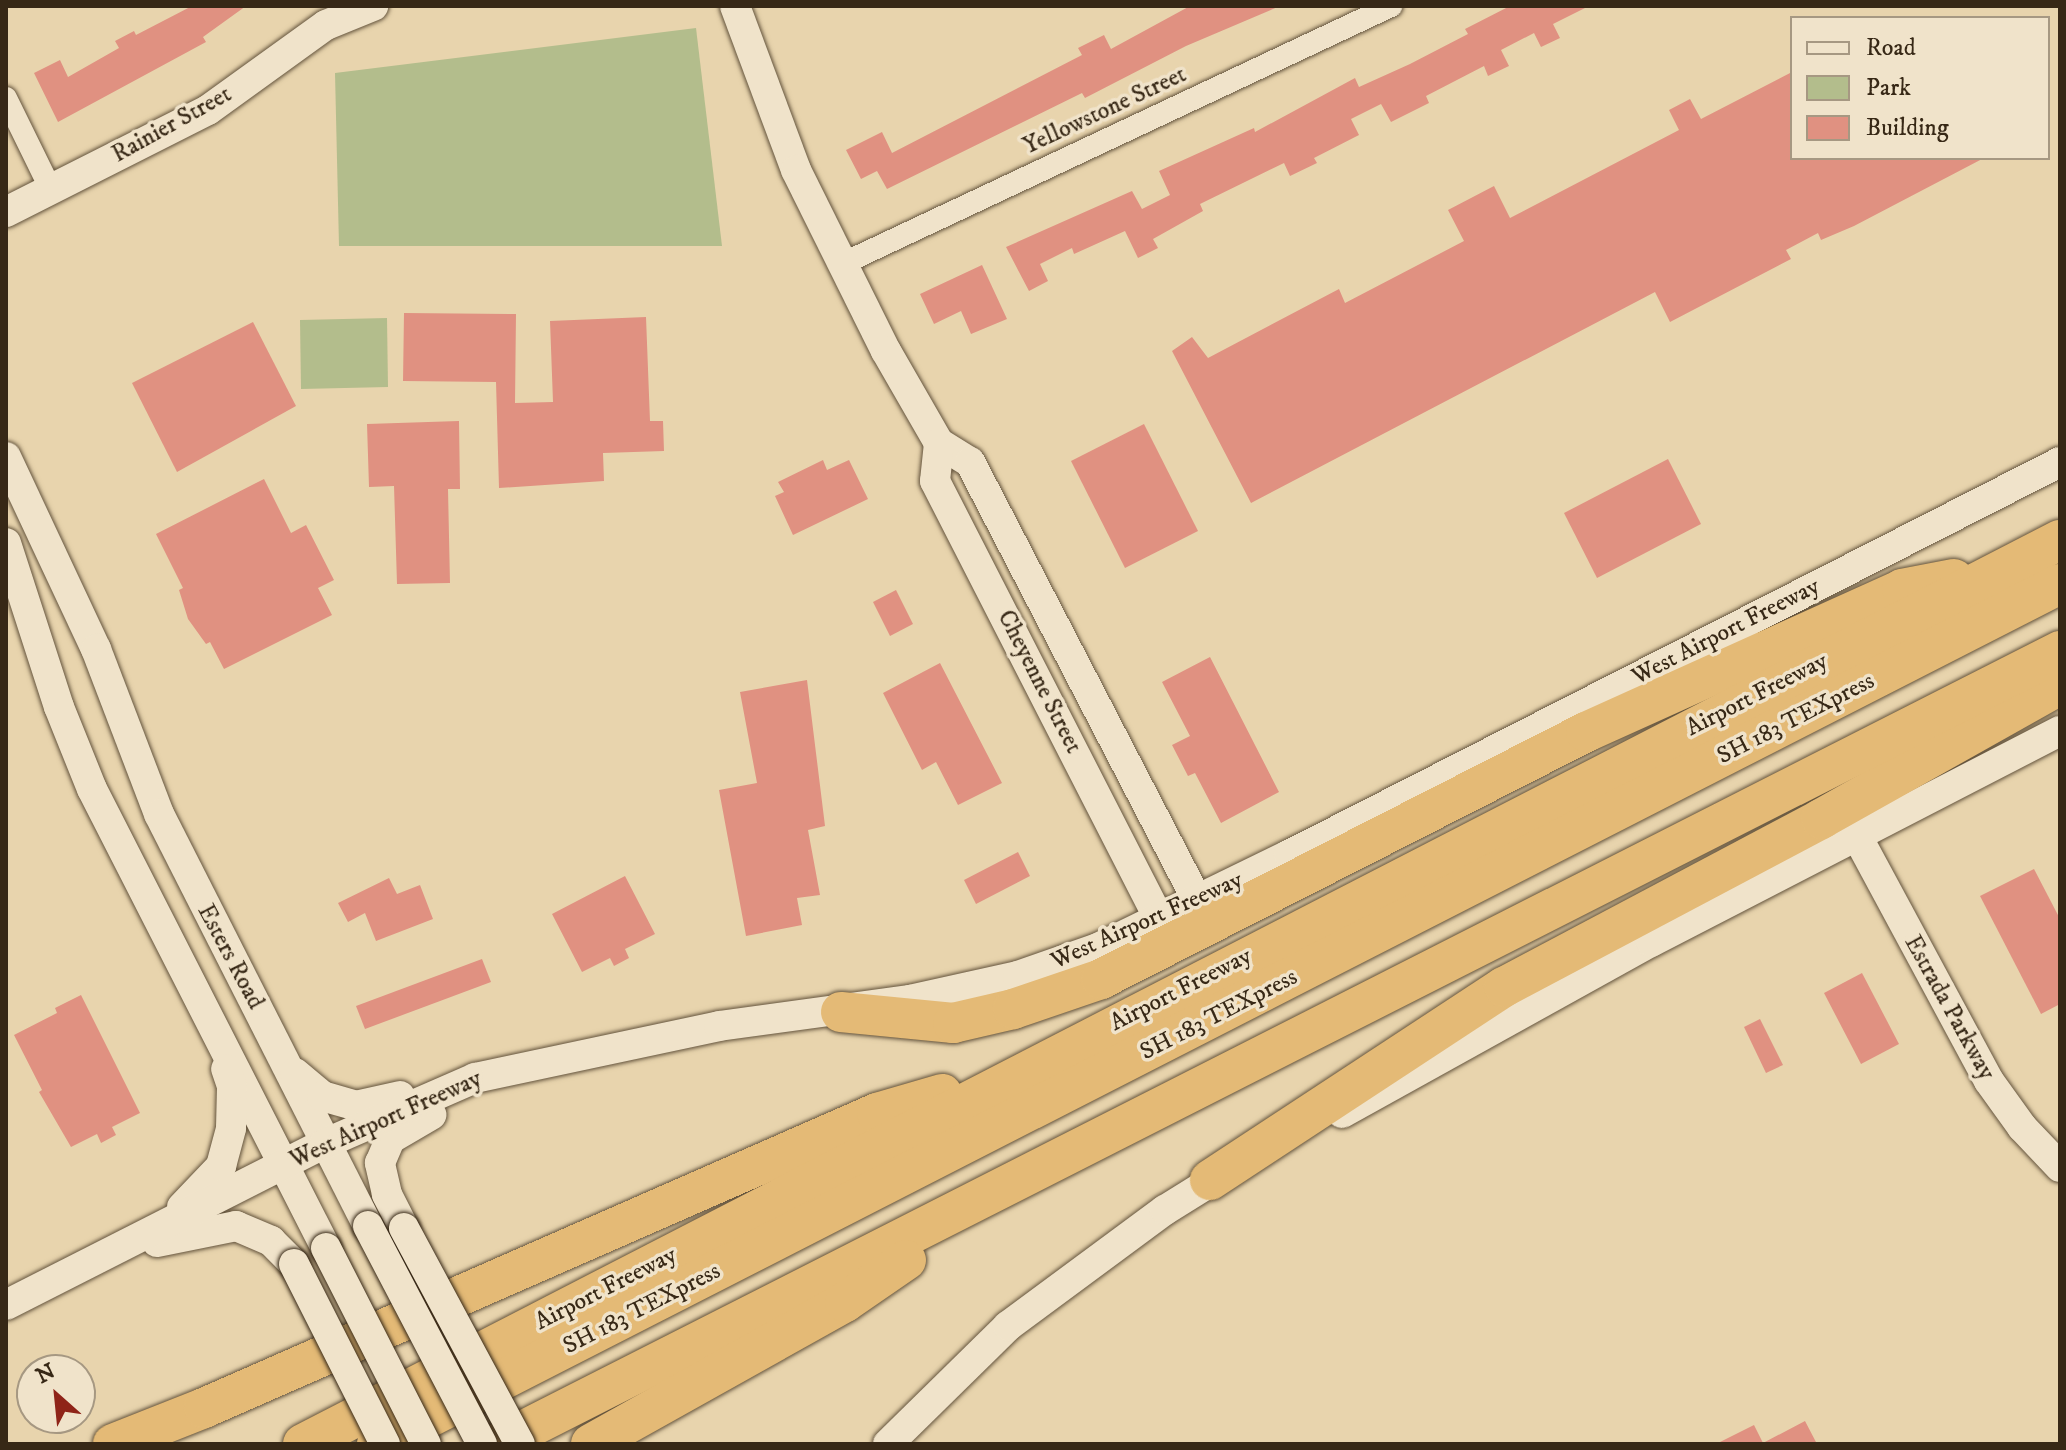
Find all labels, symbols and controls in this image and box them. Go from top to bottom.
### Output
legend [1790,16,2050,160]
text: Road [1866,33,1916,63]
street label: Yellowstone Street [1019,61,1191,161]
text: Park [1866,73,1911,103]
street label: Rainier Street [107,80,237,170]
text: Building [1866,113,1949,143]
street label: West Airport Freeway [1627,572,1825,692]
street label: Cheyenne Street [991,606,1087,758]
street label: Airport Freeway [1681,647,1833,743]
street label: SH 183 TEXpress [1713,667,1879,771]
street label: West Airport Freeway [1047,866,1247,976]
street label: Esters Road [190,900,270,1014]
street label: Estrada Parkway [1897,931,2001,1085]
street label: Airport Freeway [1105,942,1257,1038]
street label: SH 183 TEXpress [1136,963,1302,1067]
street label: West Airport Freeway [286,1065,486,1175]
street label: Airport Freeway [530,1241,682,1337]
street label: SH 183 TEXpress [559,1257,725,1361]
north arrow [16,1354,96,1434]
text: N [32,1358,60,1390]

